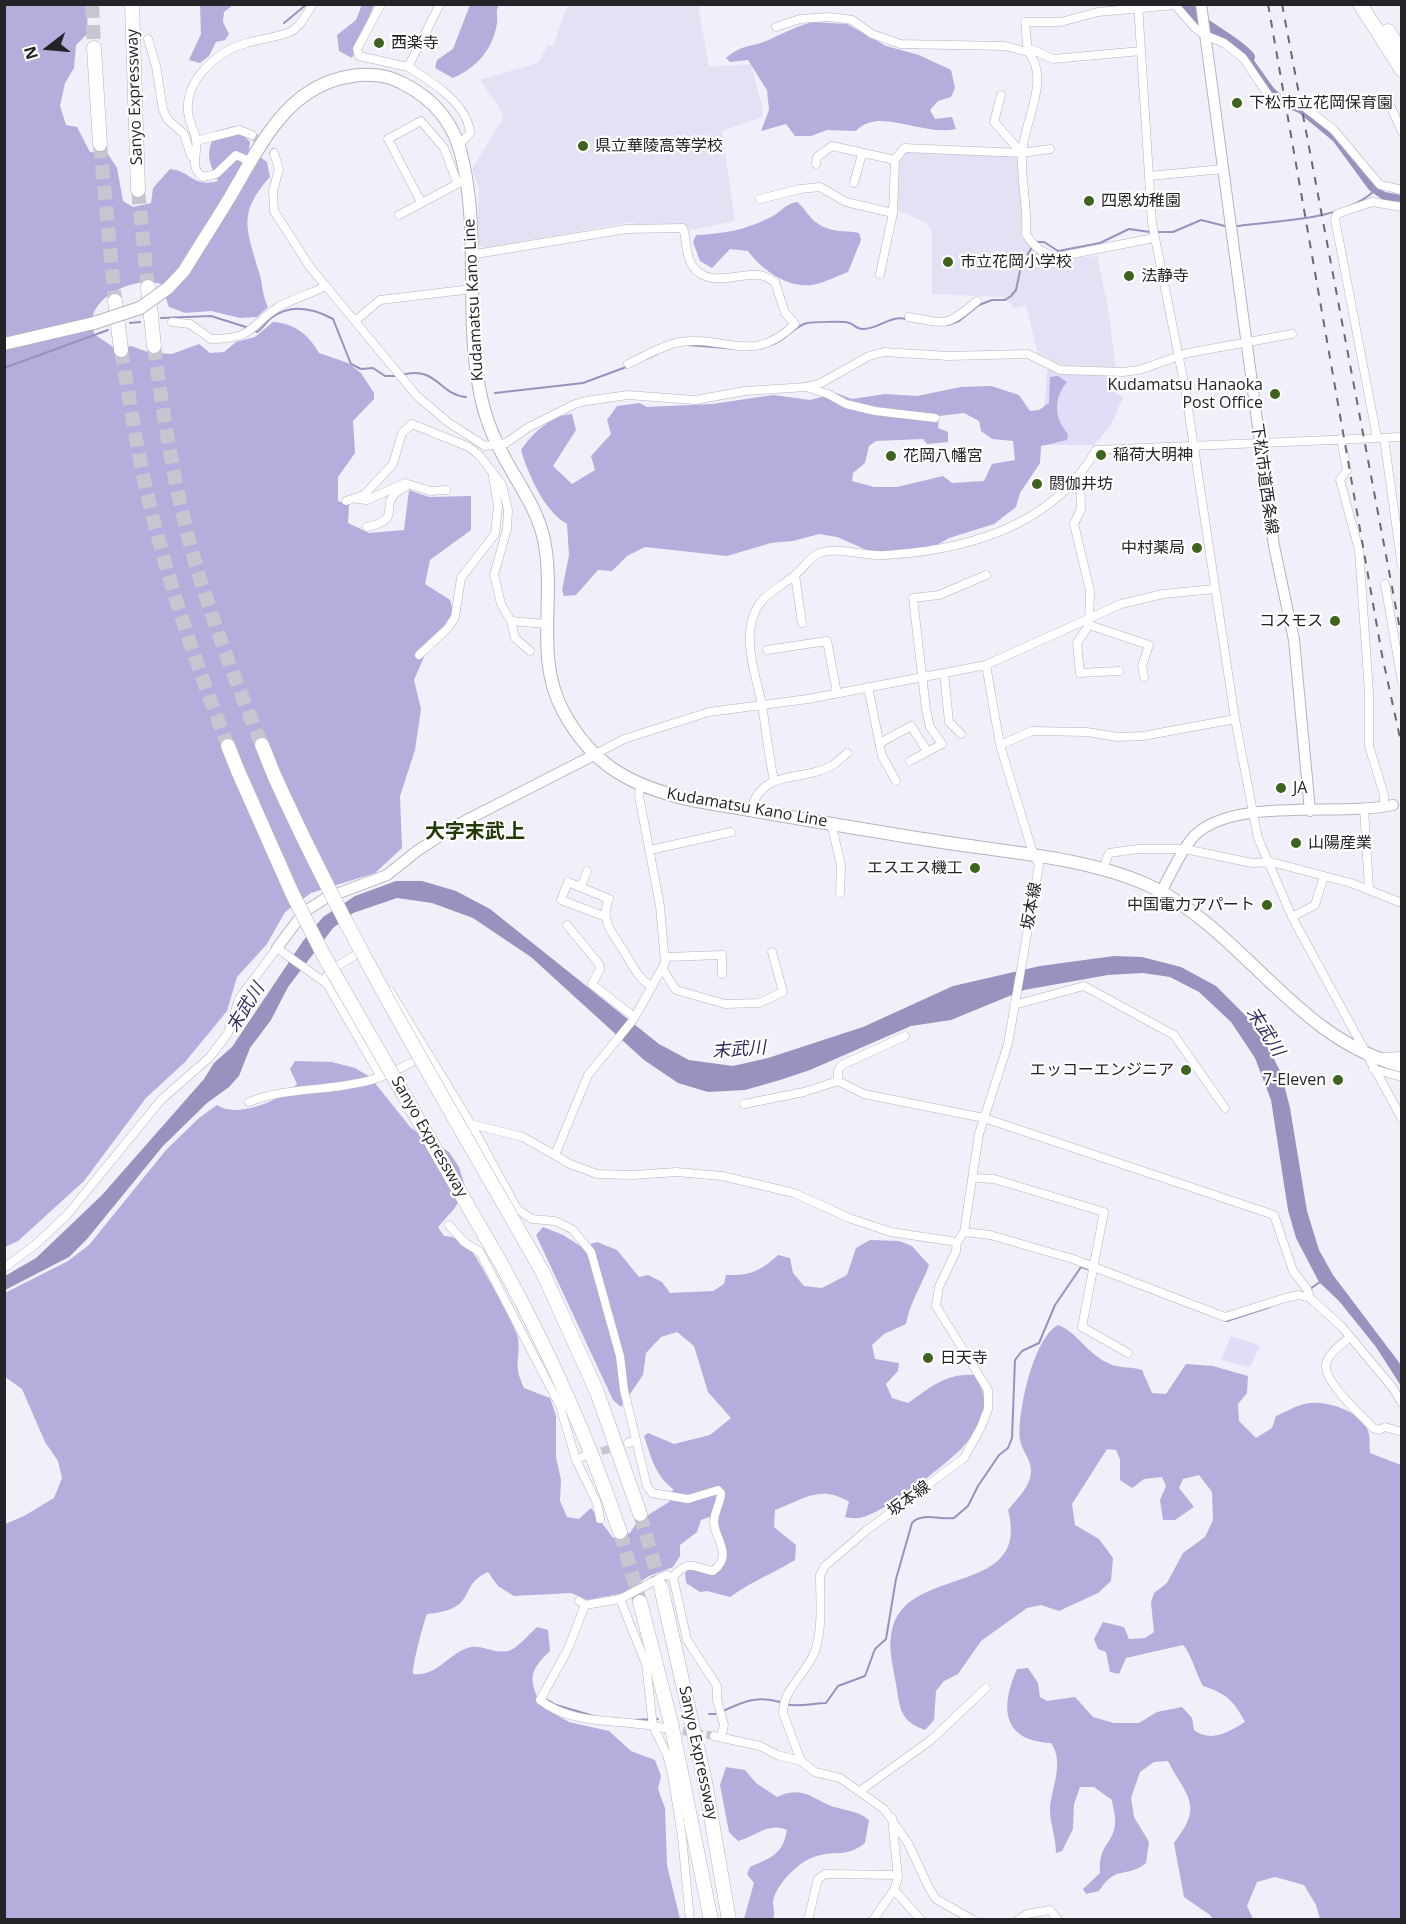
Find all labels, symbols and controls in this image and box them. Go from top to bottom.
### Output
north arrow [18,18,78,78]
street label: Sanyo Expressway [123,29,147,165]
place label: 西楽寺 [391,33,439,53]
marker: 西楽寺 [372,36,386,50]
text: N [18,44,43,62]
place label: 下松市立花岡保育園 [1249,93,1393,113]
marker: 下松市立花岡保育園 [1230,96,1244,110]
place label: 県立華陵高等学校 [595,136,723,156]
marker: 県立華陵高等学校 [576,139,590,153]
place label: 四恩幼稚園 [1101,191,1181,211]
marker: 四恩幼稚園 [1082,194,1096,208]
street label: Kudamatsu Kano Line [460,218,488,382]
place label: 市立花岡小学校 [960,252,1072,272]
marker: 市立花岡小学校 [941,255,955,269]
place label: 法静寺 [1141,266,1189,286]
marker: 法静寺 [1122,269,1136,283]
place label: Kudamatsu Hanaoka Post Office [1107,375,1263,413]
marker: Kudamatsu Hanaoka Post Office [1268,387,1282,401]
street label: 下松市道西条線 [1247,422,1281,536]
place label: 稲荷大明神 [1113,445,1193,465]
place label: 花岡八幡宮 [903,446,983,466]
marker: 稲荷大明神 [1094,448,1108,462]
marker: 花岡八幡宮 [884,449,898,463]
place label: 閼伽井坊 [1049,474,1113,494]
marker: 閼伽井坊 [1030,477,1044,491]
place label: 中村薬局 [1121,538,1185,558]
marker: 中村薬局 [1190,541,1204,555]
place label: コスモス [1259,611,1323,631]
marker: コスモス [1328,614,1342,628]
place label: JA [1293,778,1307,798]
marker: JA [1274,781,1288,795]
street label: Kudamatsu Kano Line [665,784,829,832]
district label: 大字末武上 [425,820,525,844]
place label: 山陽産業 [1308,833,1372,853]
marker: 山陽産業 [1289,836,1303,850]
place label: エスエス機工 [867,858,963,878]
marker: エスエス機工 [968,861,982,875]
street label: 坂本線 [1018,881,1046,931]
place label: 中国電力アパート [1127,895,1255,915]
marker: 中国電力アパート [1260,898,1274,912]
water label: 末武川 [223,979,269,1037]
water label: 末武川 [1242,1003,1288,1061]
water label: 末武川 [711,1037,767,1063]
place label: エッコーエンジニア [1030,1060,1174,1080]
marker: エッコーエンジニア [1179,1063,1193,1077]
place label: 7-Eleven [1263,1070,1326,1090]
street label: Sanyo Expressway [387,1073,471,1201]
marker: 7-Eleven [1331,1073,1345,1087]
place label: 日天寺 [940,1348,988,1368]
marker: 日天寺 [921,1351,935,1365]
street label: 坂本線 [884,1477,934,1521]
street label: Sanyo Expressway [674,1684,722,1822]

